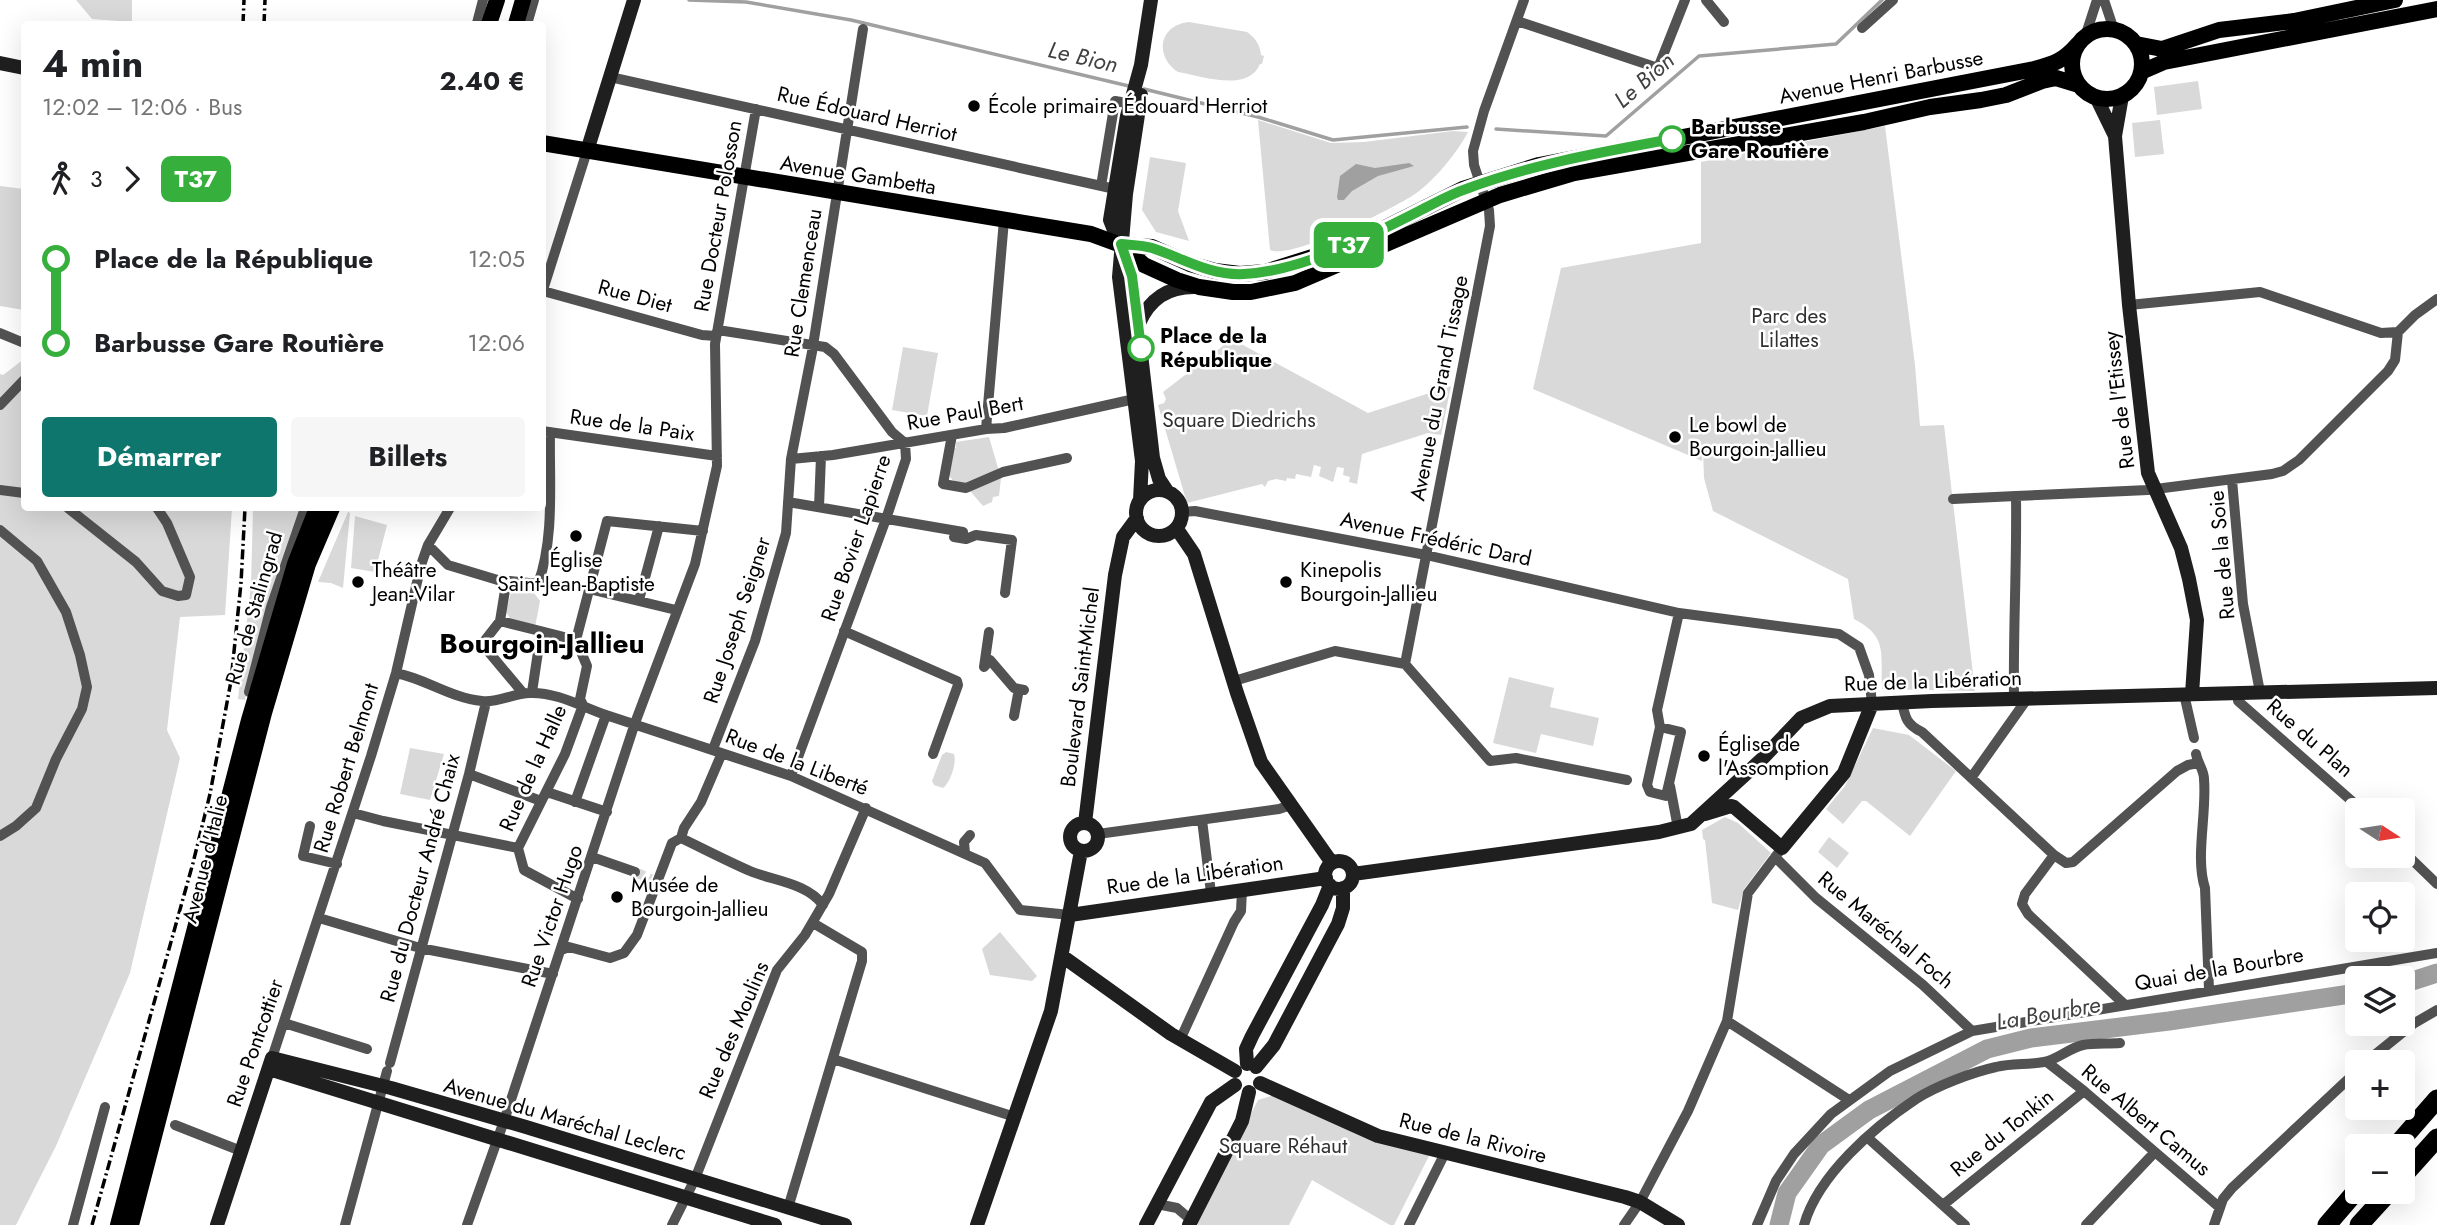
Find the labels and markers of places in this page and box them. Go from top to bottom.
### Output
place label: École primaire Édouard Herriot [988,91,1267,121]
marker: École primaire Édouard Herriot [966,98,982,114]
place label: Barbusse Gare Routière [1691,112,1829,166]
marker: Barbusse Gare Routière [1659,126,1685,152]
place label: Place de la République [1160,321,1272,375]
marker: Place de la République [1128,335,1154,361]
place label: Le bowl de Bourgoin-Jallieu [1689,410,1827,464]
marker: Le bowl de Bourgoin-Jallieu [1667,429,1683,445]
marker: Église Saint-Jean-Baptiste [568,528,584,544]
place label: Église Saint-Jean-Baptiste [497,545,655,599]
place label: Théâtre Jean-Vilar [369,555,456,609]
place label: Kinepolis Bourgoin-Jallieu [1300,555,1438,609]
marker: Théâtre Jean-Vilar [350,574,366,590]
marker: Kinepolis Bourgoin-Jallieu [1278,574,1294,590]
place label: Église de l'Assomption [1718,729,1829,783]
marker: Église de l'Assomption [1696,748,1712,764]
place label: Musée de Bourgoin-Jallieu [631,870,769,924]
marker: Musée de Bourgoin-Jallieu [609,889,625,905]

